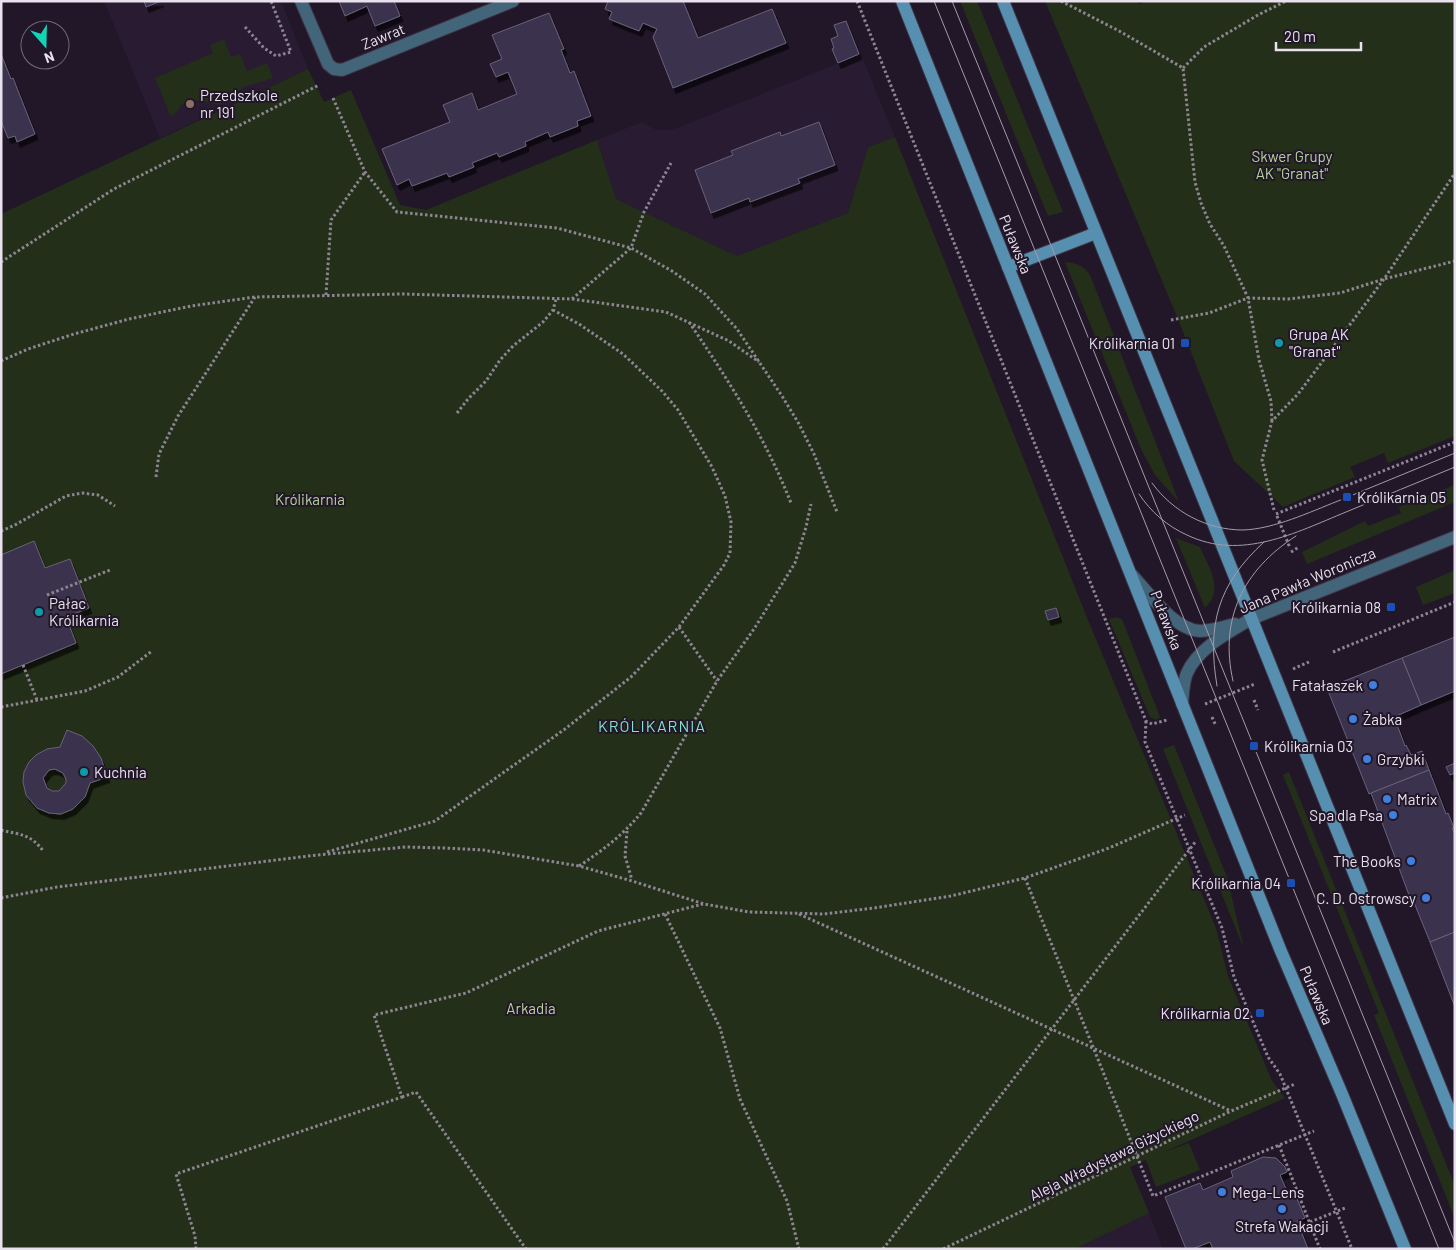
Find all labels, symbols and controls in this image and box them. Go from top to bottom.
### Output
street label: Zawrat [359,19,407,53]
north arrow [20,20,70,70]
scale bar [1276,20,1361,52]
text: 20 m [1284,27,1316,45]
text: N [42,48,57,67]
place label: Przedszkole nr 191 [200,86,278,121]
marker: Przedszkole nr 191 [184,98,196,110]
park label: Skwer Grupy AK "Granat" [1251,147,1333,182]
street label: Puławska [996,212,1036,276]
place label: Grupa AK "Granat" [1289,325,1349,360]
place label: Królikarnia 01 [1089,334,1175,352]
marker: Królikarnia 01 [1179,337,1191,349]
marker: Grupa AK "Granat" [1273,337,1285,349]
place label: Królikarnia 05 [1357,488,1446,506]
park label: Królikarnia [275,490,345,508]
marker: Królikarnia 05 [1341,491,1353,503]
street label: Jana Pawła Woronicza [1236,543,1378,617]
street label: Puławska [1147,588,1187,652]
place label: Pałac Królikarnia [49,594,119,629]
place label: Królikarnia 08 [1292,598,1381,616]
marker: Królikarnia 08 [1385,601,1397,613]
marker: Pałac Królikarnia [33,606,45,618]
place label: Fatałaszek [1292,676,1363,694]
marker: Fatałaszek [1367,679,1379,691]
place label: Żabka [1363,710,1402,728]
marker: Żabka [1347,713,1359,725]
district label: KRÓLIKARNIA [598,716,706,735]
place label: Królikarnia 03 [1264,737,1353,755]
marker: Królikarnia 03 [1248,740,1260,752]
place label: Grzybki [1377,750,1425,768]
marker: Grzybki [1361,753,1373,765]
place label: Kuchnia [94,763,147,781]
marker: Kuchnia [78,766,90,778]
place label: Matrix [1397,790,1437,808]
marker: Matrix [1381,793,1393,805]
place label: Spa dla Psa [1309,806,1383,824]
marker: Spa dla Psa [1387,809,1399,821]
place label: The Books [1333,852,1401,870]
marker: The Books [1405,855,1417,867]
place label: Królikarnia 04 [1191,874,1281,892]
marker: Królikarnia 04 [1285,877,1297,889]
place label: C. D. Ostrowscy [1316,889,1416,907]
marker: C. D. Ostrowscy [1420,892,1432,904]
street label: Puławska [1297,963,1337,1027]
park label: Arkadia [506,999,556,1017]
place label: Królikarnia 02 [1161,1004,1250,1022]
marker: Królikarnia 02 [1254,1007,1266,1019]
street label: Aleja Władysława Giżyckiego [1026,1106,1202,1204]
place label: Mega-Lens [1232,1183,1304,1201]
marker: Mega-Lens [1216,1186,1228,1198]
marker: Strefa Wakacji [1276,1203,1288,1215]
place label: Strefa Wakacji [1235,1217,1329,1235]

